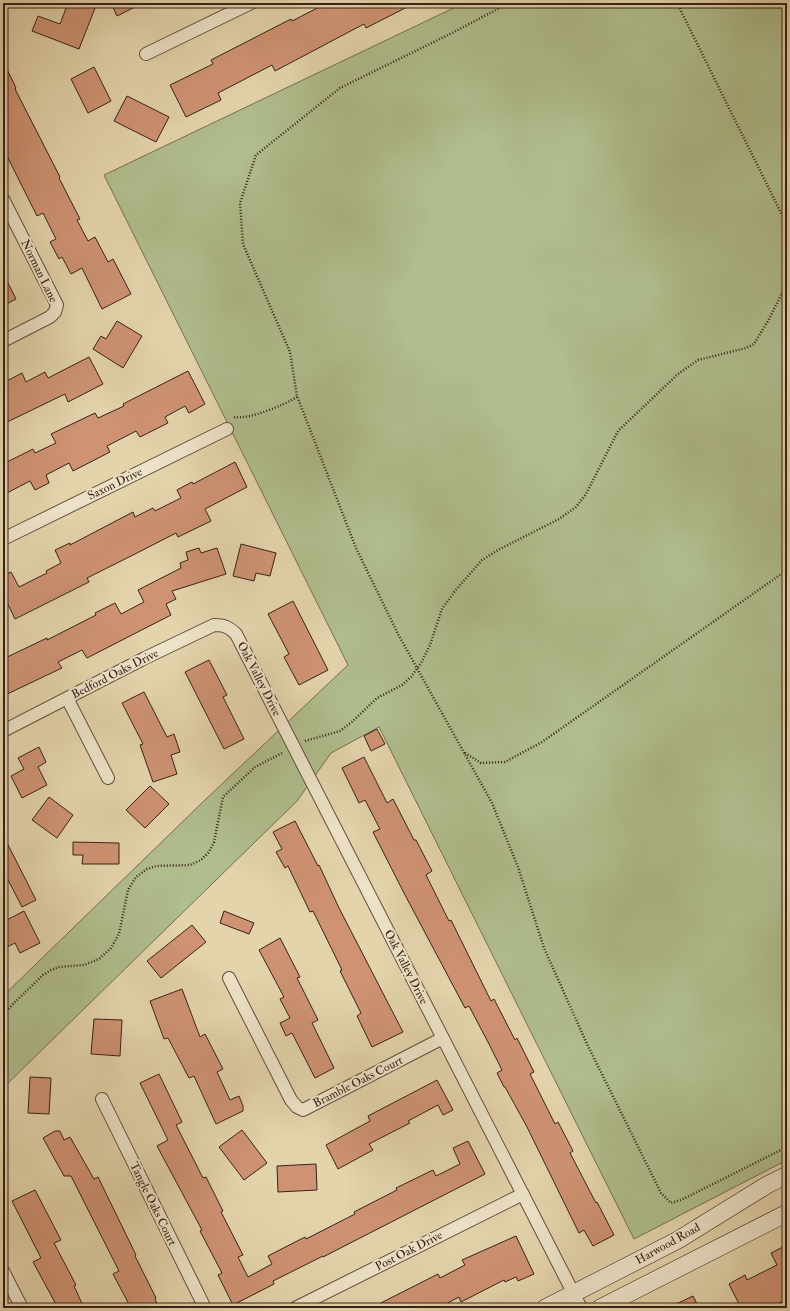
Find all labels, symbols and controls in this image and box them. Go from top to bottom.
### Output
street label: Norman Lane [17,237,61,305]
street label: Saxon Drive [85,464,145,504]
street label: Oak Valley Drive [234,639,284,719]
street label: Bedford Oaks Drive [69,646,161,702]
street label: Oak Valley Drive [381,927,431,1007]
street label: Bramble Oaks Court [311,1053,406,1111]
street label: Tangle Oaks Court [126,1160,180,1248]
street label: Harwood Road [633,1220,703,1268]
street label: Post Oak Drive [373,1228,445,1274]

